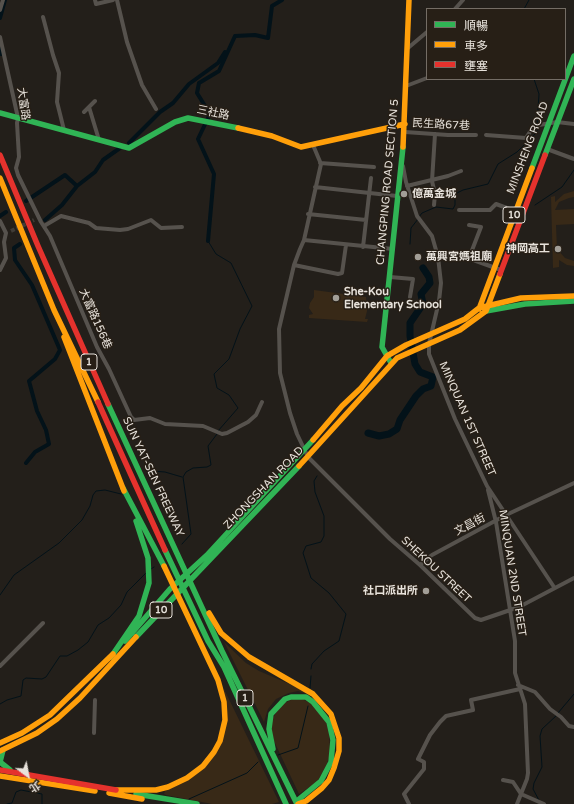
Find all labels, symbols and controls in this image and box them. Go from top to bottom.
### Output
legend [426,8,566,80]
text: 順暢 [464,19,488,33]
text: 車多 [464,39,488,53]
text: 壅塞 [464,59,488,73]
street label: 大富路 [14,87,32,121]
street label: CHANGPING ROAD SECTION 5 [374,98,402,266]
street label: MINSHENG ROAD [504,100,552,196]
street label: 三社路 [195,103,231,123]
street label: 民生路67巷 [412,117,470,133]
place label: 億萬金城 [412,187,456,201]
marker: 億萬金城 [399,189,409,199]
road number: 10 [503,207,525,223]
place label: 神岡高工 [506,242,550,256]
marker: 神岡高工 [553,244,563,254]
place label: 萬興宮媽祖廟 [426,250,492,264]
marker: 萬興宮媽祖廟 [413,252,423,262]
place label: She-Kou Elementary School [344,285,442,311]
street label: 大富路156巷 [76,287,114,351]
marker: She-Kou Elementary School [331,293,341,303]
road number: 1 [81,354,97,370]
street label: MINQUAN 1ST STREET [436,360,498,478]
street label: SUN YAT-SEN FREEWAY [119,415,187,539]
street label: ZHONGSHAN ROAD [221,444,307,532]
street label: MINQUAN 2ND STREET [495,509,529,637]
street label: 文昌街 [452,511,488,539]
street label: SHEKOU STREET [398,534,474,606]
place label: 社口派出所 [363,584,418,598]
marker: 社口派出所 [421,586,431,596]
road number: 10 [150,602,172,618]
road number: 1 [237,690,253,706]
north arrow [8,756,48,796]
text: 北 [27,778,43,795]

